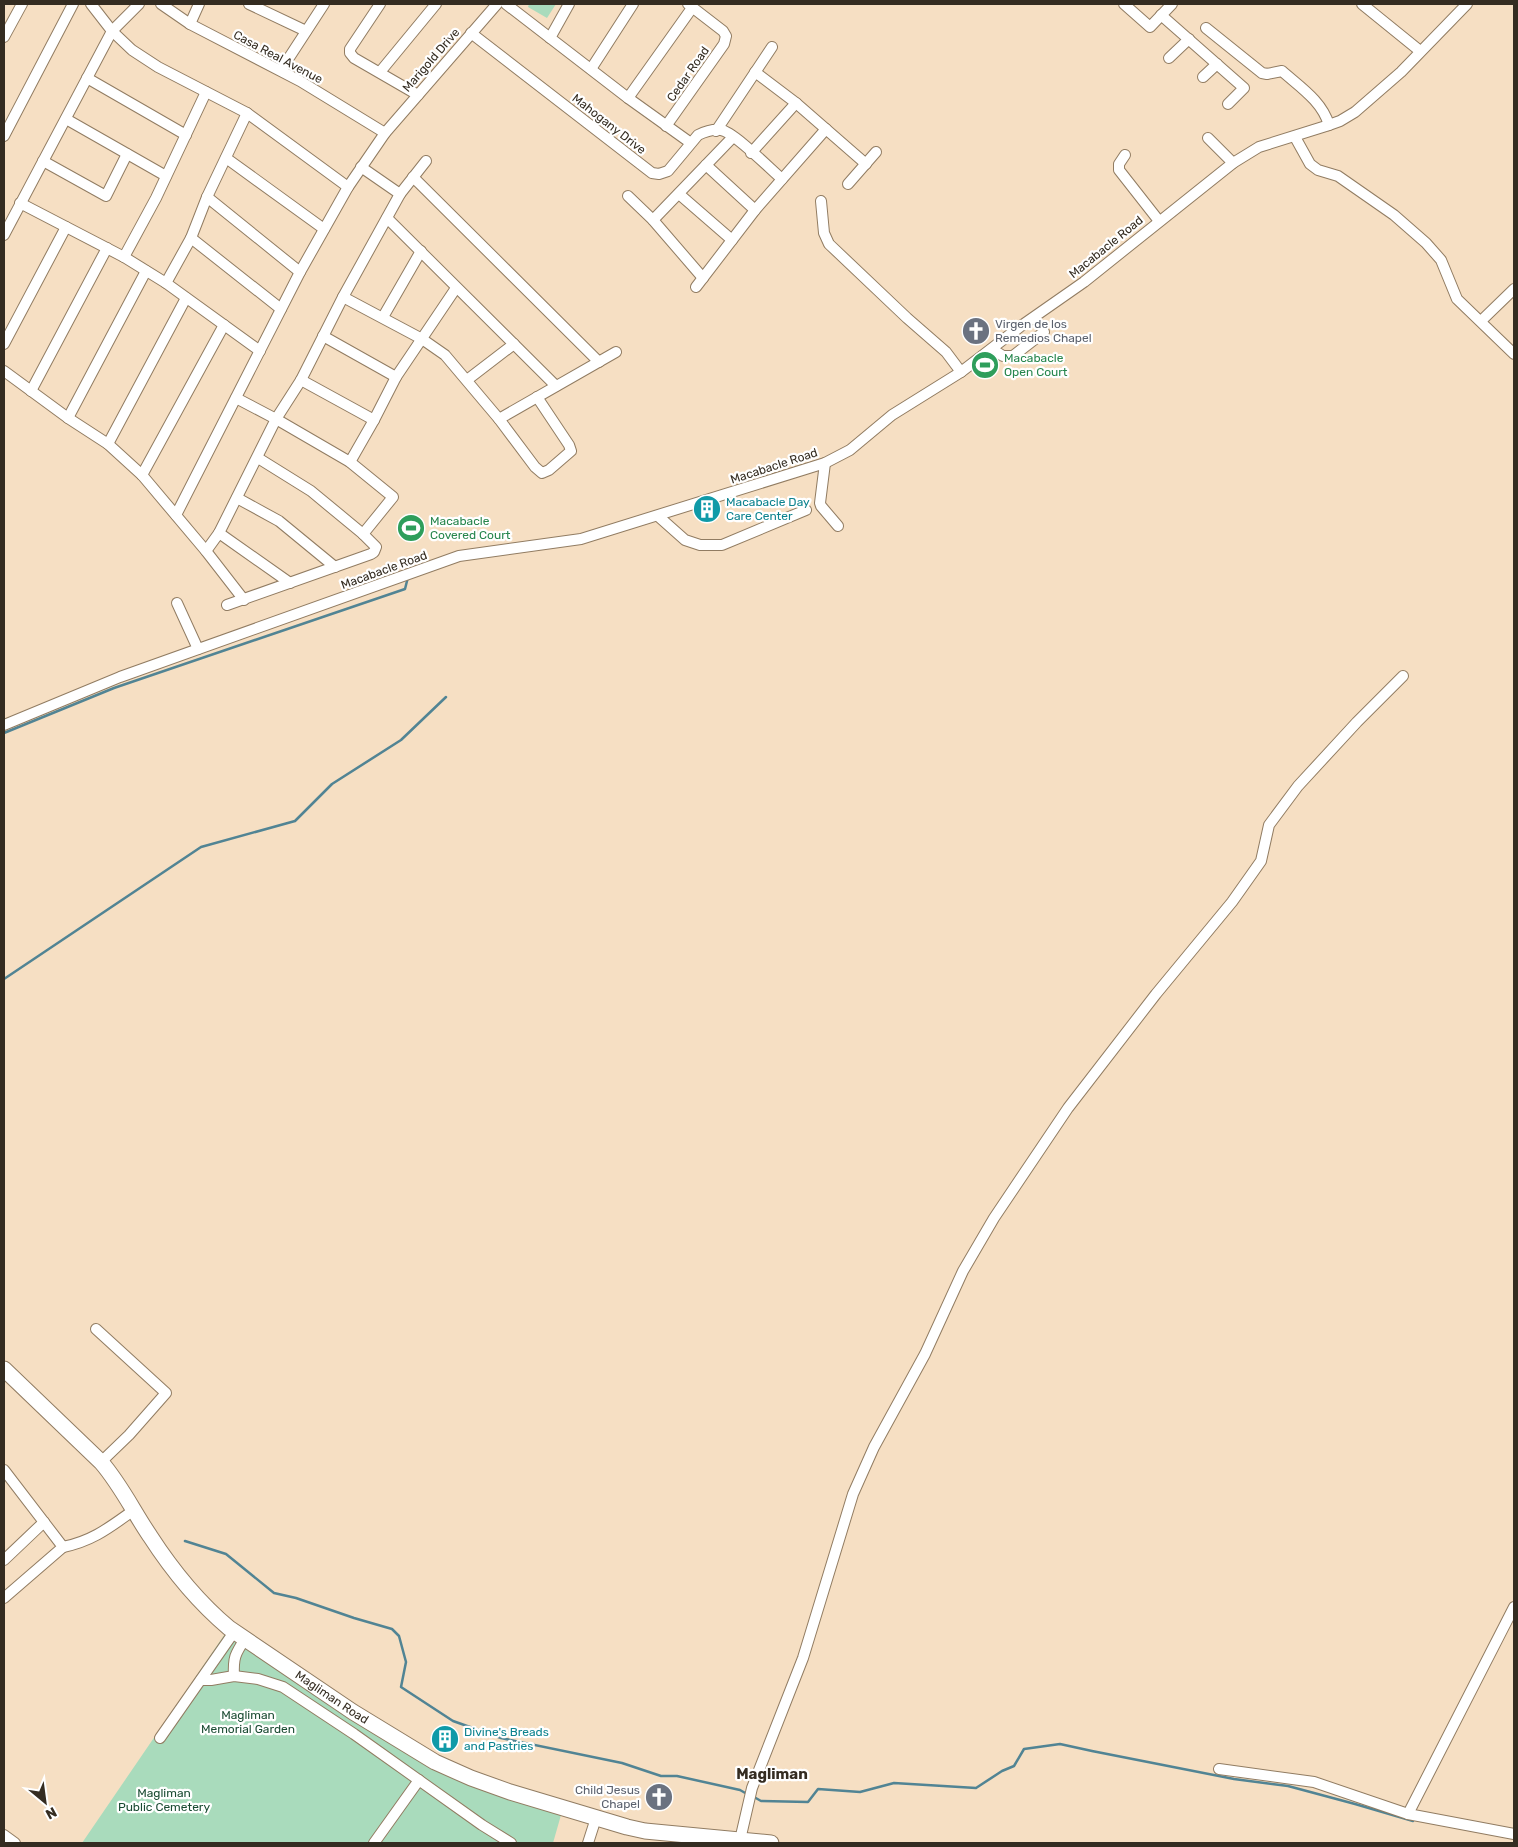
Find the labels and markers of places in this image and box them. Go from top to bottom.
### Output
church icon: Virgen de los Remedios Chapel [961,316,991,346]
place label: Virgen de los Remedios Chapel [995,317,1092,345]
sports icon: Macabacle Open Court [970,350,1000,380]
place label: Macabacle Open Court [1004,351,1068,379]
building icon: Macabacle Day Care Center [692,494,722,524]
place label: Macabacle Day Care Center [726,495,810,523]
sports icon: Macabacle Covered Court [396,513,426,543]
place label: Macabacle Covered Court [430,514,511,542]
building icon: Divine's Breads and Pastries [430,1724,460,1754]
place label: Divine's Breads and Pastries [464,1725,549,1753]
church icon: Child Jesus Chapel [644,1782,674,1812]
place label: Child Jesus Chapel [575,1783,640,1811]

